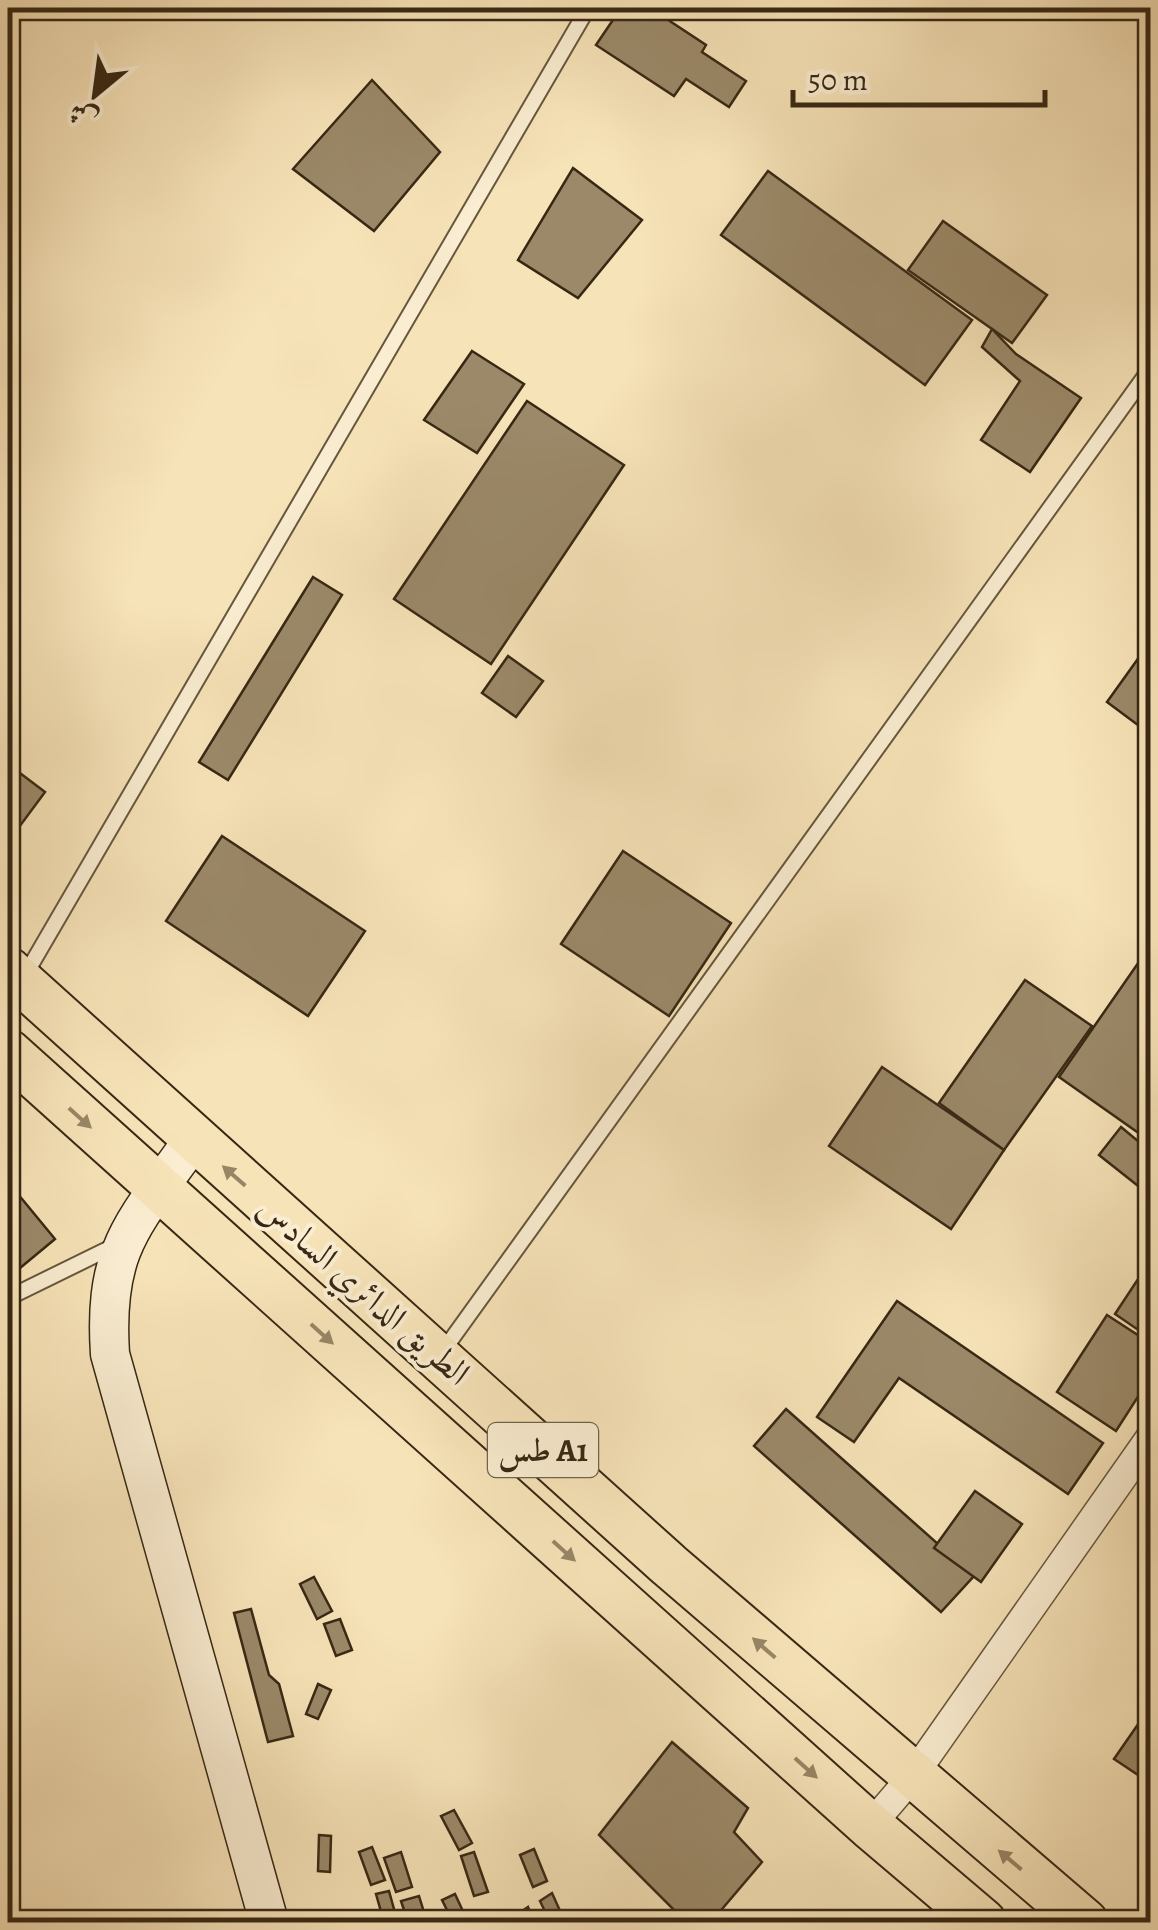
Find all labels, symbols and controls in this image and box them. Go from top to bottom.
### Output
north arrow [45,45,145,145]
scale bar [793,45,1046,107]
text: 50 m [808,60,868,100]
text: ش [62,93,105,139]
one-way arrow [67,1106,92,1128]
one-way arrow [222,1165,247,1187]
street label: الطريق الدائري السادس [245,1184,481,1399]
one-way arrow [309,1323,334,1345]
road number: طس A1 [488,1423,598,1477]
one-way arrow [552,1539,576,1562]
one-way arrow [752,1637,777,1659]
one-way arrow [793,1757,818,1779]
one-way arrow [998,1849,1023,1871]

